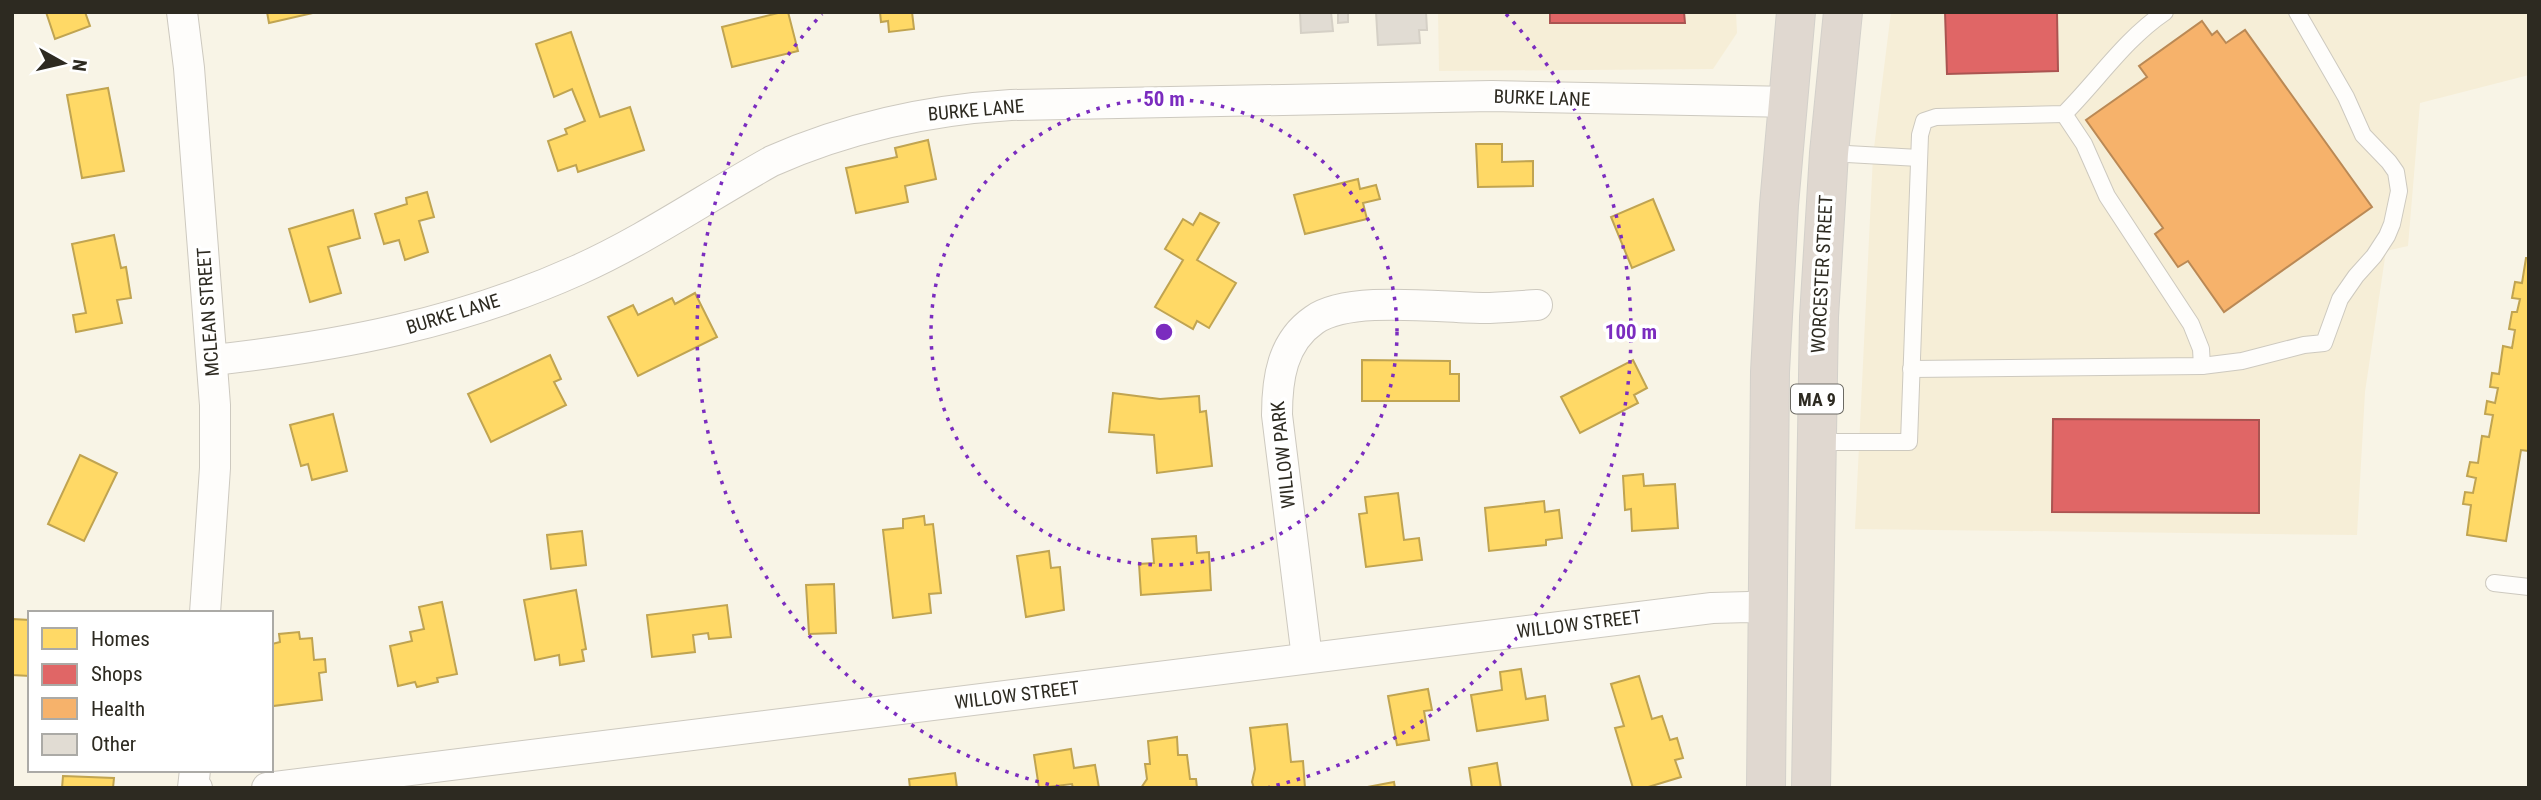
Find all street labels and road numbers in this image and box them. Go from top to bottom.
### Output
street label: BURKE LANE [1493,85,1591,111]
street label: BURKE LANE [927,94,1025,126]
street label: WORCESTER STREET [1806,194,1838,354]
street label: MCLEAN STREET [192,247,224,377]
street label: BURKE LANE [403,289,503,339]
road number: MA 9 [1791,384,1843,414]
street label: WILLOW PARK [1266,400,1300,510]
street label: WILLOW STREET [1515,605,1643,643]
street label: WILLOW STREET [953,676,1081,714]

